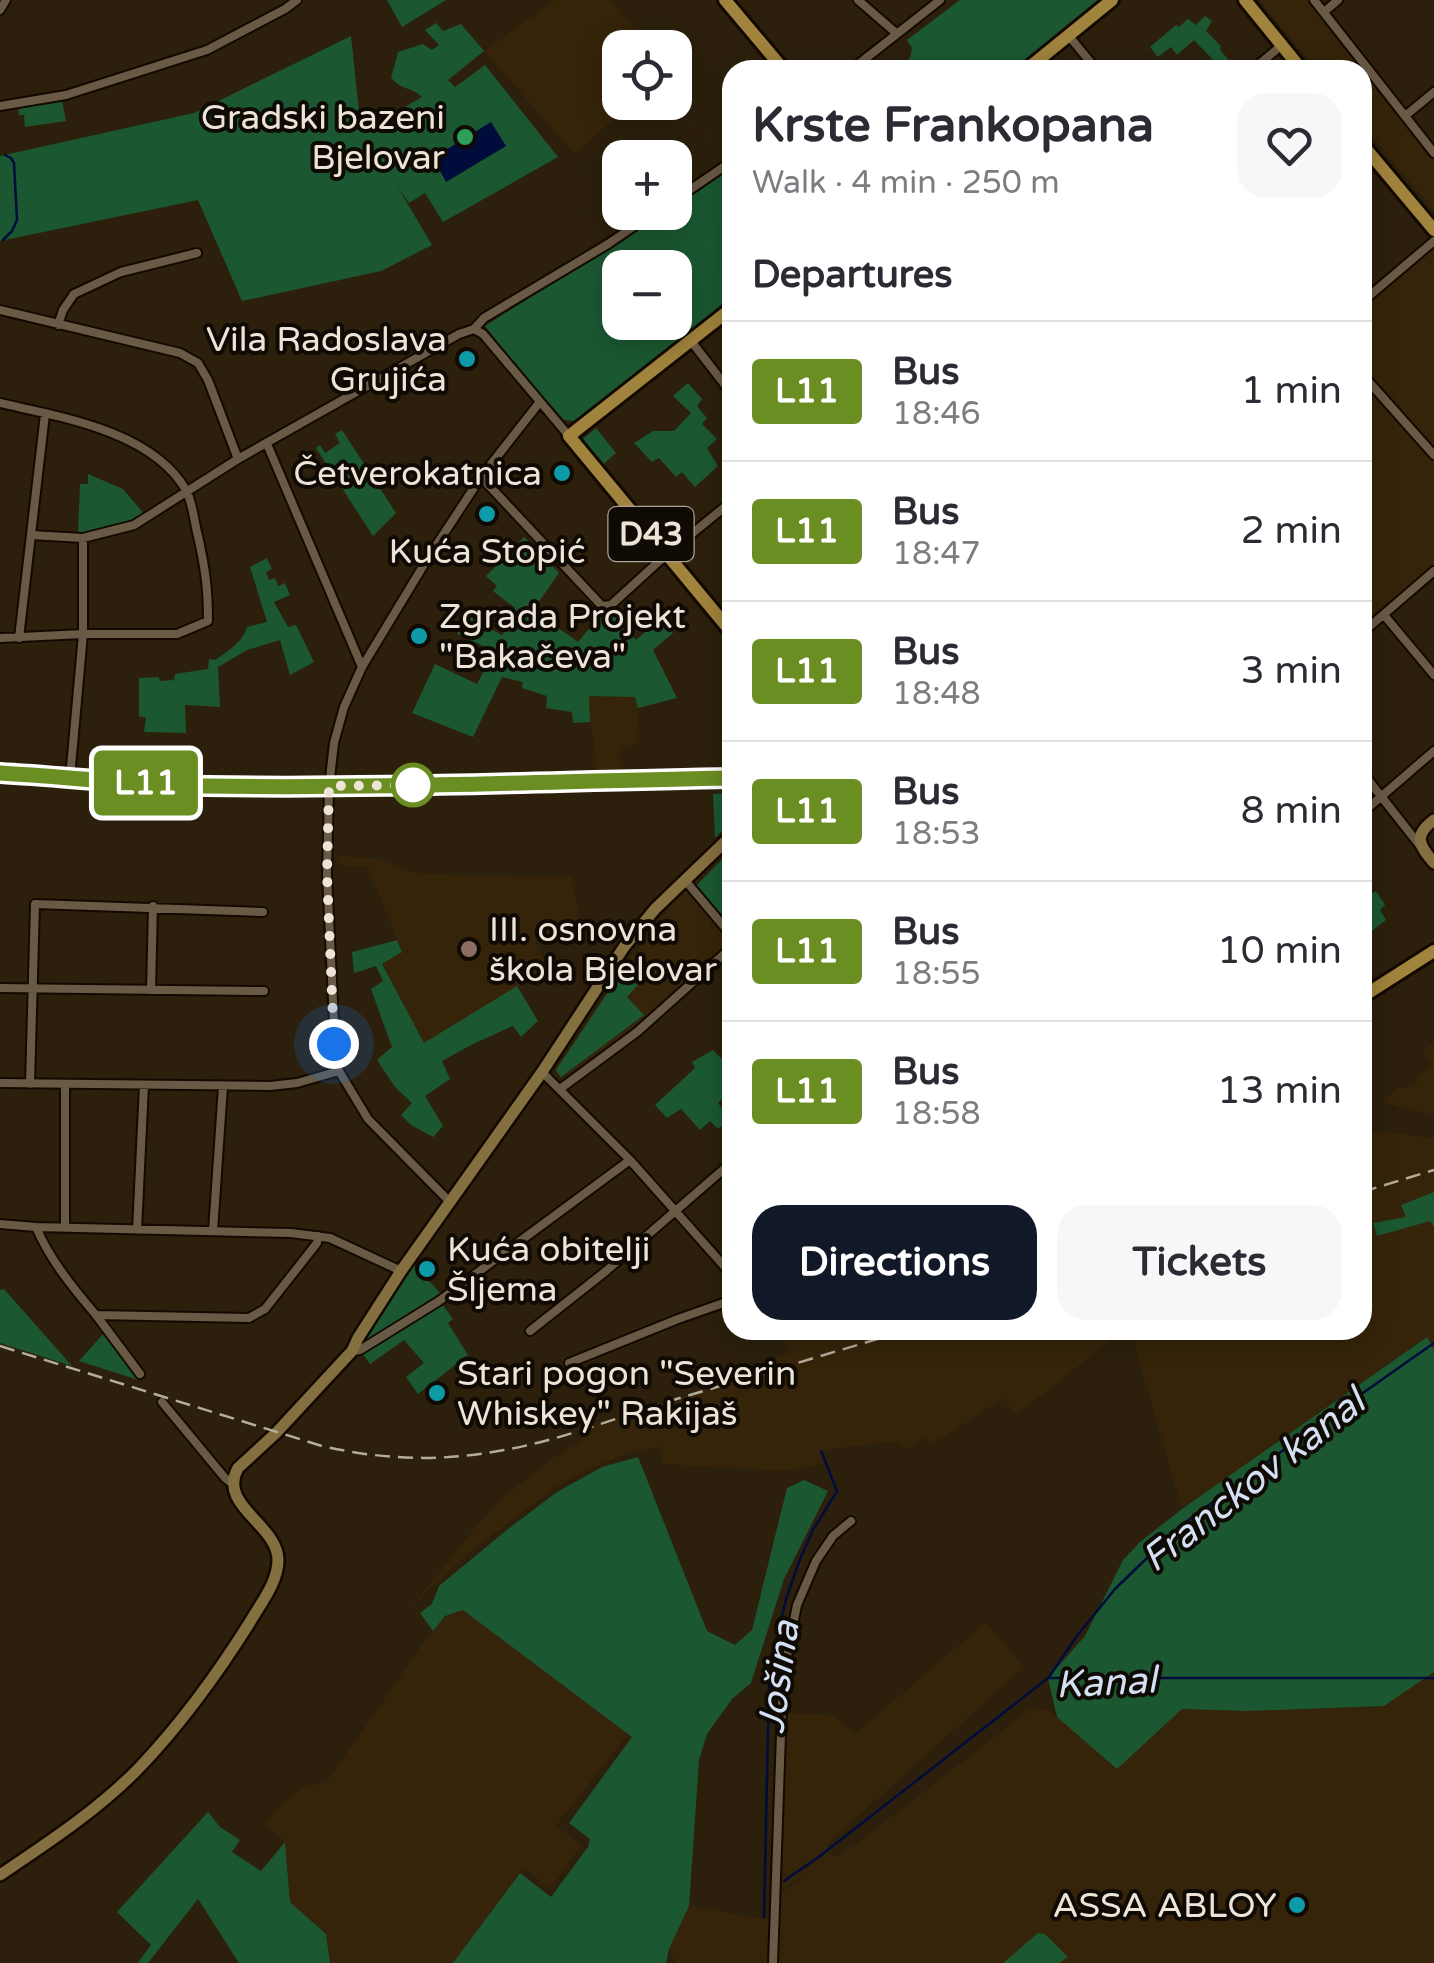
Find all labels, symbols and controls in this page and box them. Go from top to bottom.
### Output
map controls [602,30,692,340]
button: locate [602,30,692,120]
button: heart [1237,93,1342,198]
place label: Gradski bazeni Bjelovar [201,97,446,179]
text: Krste Frankopana [752,97,1154,155]
marker: Gradski bazeni Bjelovar [454,126,476,148]
button: + [602,140,692,230]
text: Walk · 4 min · 250 m [752,164,1060,202]
button: − [602,250,692,340]
text: Departures [752,252,953,298]
place label: Vila Radoslava Grujića [206,319,447,401]
marker: Vila Radoslava Grujića [456,348,478,370]
text: Bus [892,349,959,395]
text: 1 min [1241,368,1342,414]
text: L11 [775,370,839,412]
text: 18:46 [892,395,981,433]
place label: Četverokatnica [293,453,542,495]
marker: Četverokatnica [551,462,573,484]
text: Bus [892,489,959,535]
marker: Kuća Stopić [476,503,498,525]
road number: D43 [608,507,694,561]
text: 2 min [1241,508,1342,554]
text: L11 [775,510,839,552]
place label: Kuća Stopić [389,531,585,573]
text: 18:47 [892,535,981,573]
place label: Zgrada Projekt "Bakačeva" [439,596,686,678]
marker: Zgrada Projekt "Bakačeva" [408,625,430,647]
text: Bus [892,629,959,675]
text: 3 min [1241,648,1342,694]
text: L11 [775,650,839,692]
text: 18:48 [892,675,981,713]
line badge: L11 [88,750,204,816]
text: L11 [114,762,178,804]
unlabelled marker [392,764,434,806]
text: Bus [892,769,959,815]
text: 8 min [1241,788,1342,834]
text: L11 [775,790,839,832]
text: 18:53 [892,815,981,853]
place label: III. osnovna škola Bjelovar [489,909,718,991]
text: Bus [892,909,959,955]
text: 10 min [1217,928,1342,974]
text: L11 [775,930,839,972]
marker: III. osnovna škola Bjelovar [458,938,480,960]
text: 18:55 [892,955,981,993]
your location [309,1019,359,1069]
text: Bus [892,1049,959,1095]
text: 13 min [1217,1068,1342,1114]
text: L11 [775,1070,839,1112]
text: 18:58 [892,1095,981,1133]
button: Directions [752,1205,1037,1320]
button: Tickets [1057,1205,1342,1320]
place label: Kuća obitelji Šljema [447,1229,651,1311]
marker: Kuća obitelji Šljema [416,1258,438,1280]
place label: Stari pogon "Severin Whiskey" Rakijaš [457,1353,796,1435]
water label: Franckov kanal [1133,1377,1378,1582]
marker: Stari pogon "Severin Whiskey" Rakijaš [426,1382,448,1404]
water label: Jošina [748,1616,810,1736]
water label: Kanal [1055,1657,1162,1709]
place label: ASSA ABLOY [1052,1885,1277,1927]
marker: ASSA ABLOY [1286,1894,1308,1916]

